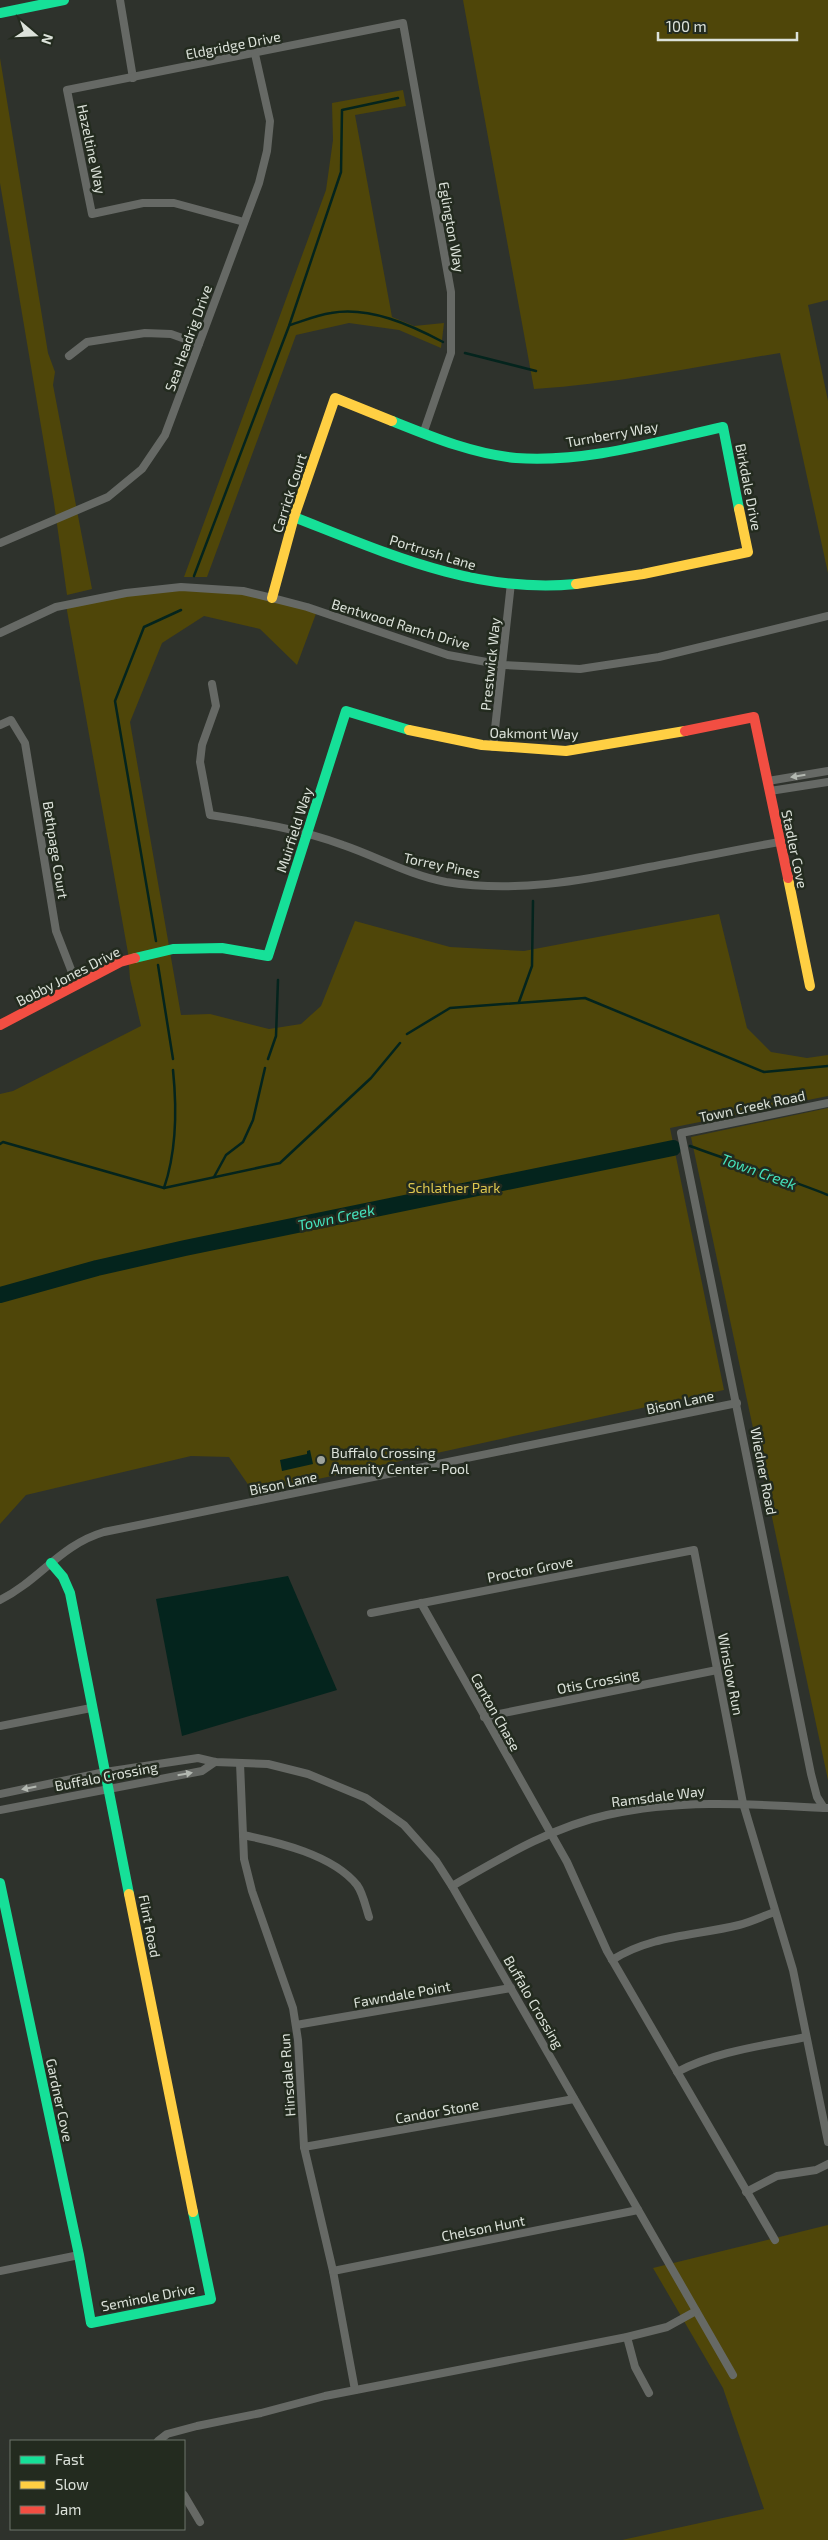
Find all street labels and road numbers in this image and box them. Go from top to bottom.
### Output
street label: Eldgridge Drive [184,27,282,63]
street label: Hazeltine Way [74,103,110,196]
street label: Eglington Way [436,180,468,274]
street label: Sea Headrig Drive [161,282,215,394]
street label: Turnberry Way [564,417,660,450]
street label: Birkdale Drive [732,442,766,532]
street label: Carrick Court [268,451,310,535]
street label: Portrush Lane [388,531,478,573]
street label: Bentwood Ranch Drive [330,595,472,653]
street label: Prestwick Way [477,616,503,711]
street label: Oakmont Way [489,724,579,742]
street label: Muirfield Way [272,785,316,875]
street label: Bethpage Court [40,800,72,900]
street label: Stadler Cove [778,808,812,890]
street label: Torrey Pines [402,849,482,881]
street label: Bobby Jones Drive [13,942,123,1010]
street label: Town Creek Road [697,1086,807,1126]
street label: Bison Lane [644,1387,716,1417]
street label: Wiedner Road [747,1426,781,1516]
street label: Bison Lane [247,1468,319,1498]
street label: Proctor Grove [486,1552,574,1586]
street label: Winslow Run [715,1632,747,1716]
street label: Otis Crossing [555,1665,641,1697]
street label: Canton Chase [468,1670,524,1754]
street label: Buffalo Crossing [53,1758,159,1794]
street label: Ramsdale Way [610,1782,706,1810]
street label: Flint Road [136,1893,164,1959]
street label: Buffalo Crossing [501,1952,568,2052]
street label: Fawndale Point [352,1977,452,2011]
street label: Hinsdale Run [276,2033,298,2117]
street label: Gardner Cove [43,2057,77,2143]
street label: Candor Stone [394,2095,480,2127]
street label: Chelson Hunt [440,2212,526,2244]
street label: Seminole Drive [100,2280,196,2314]

